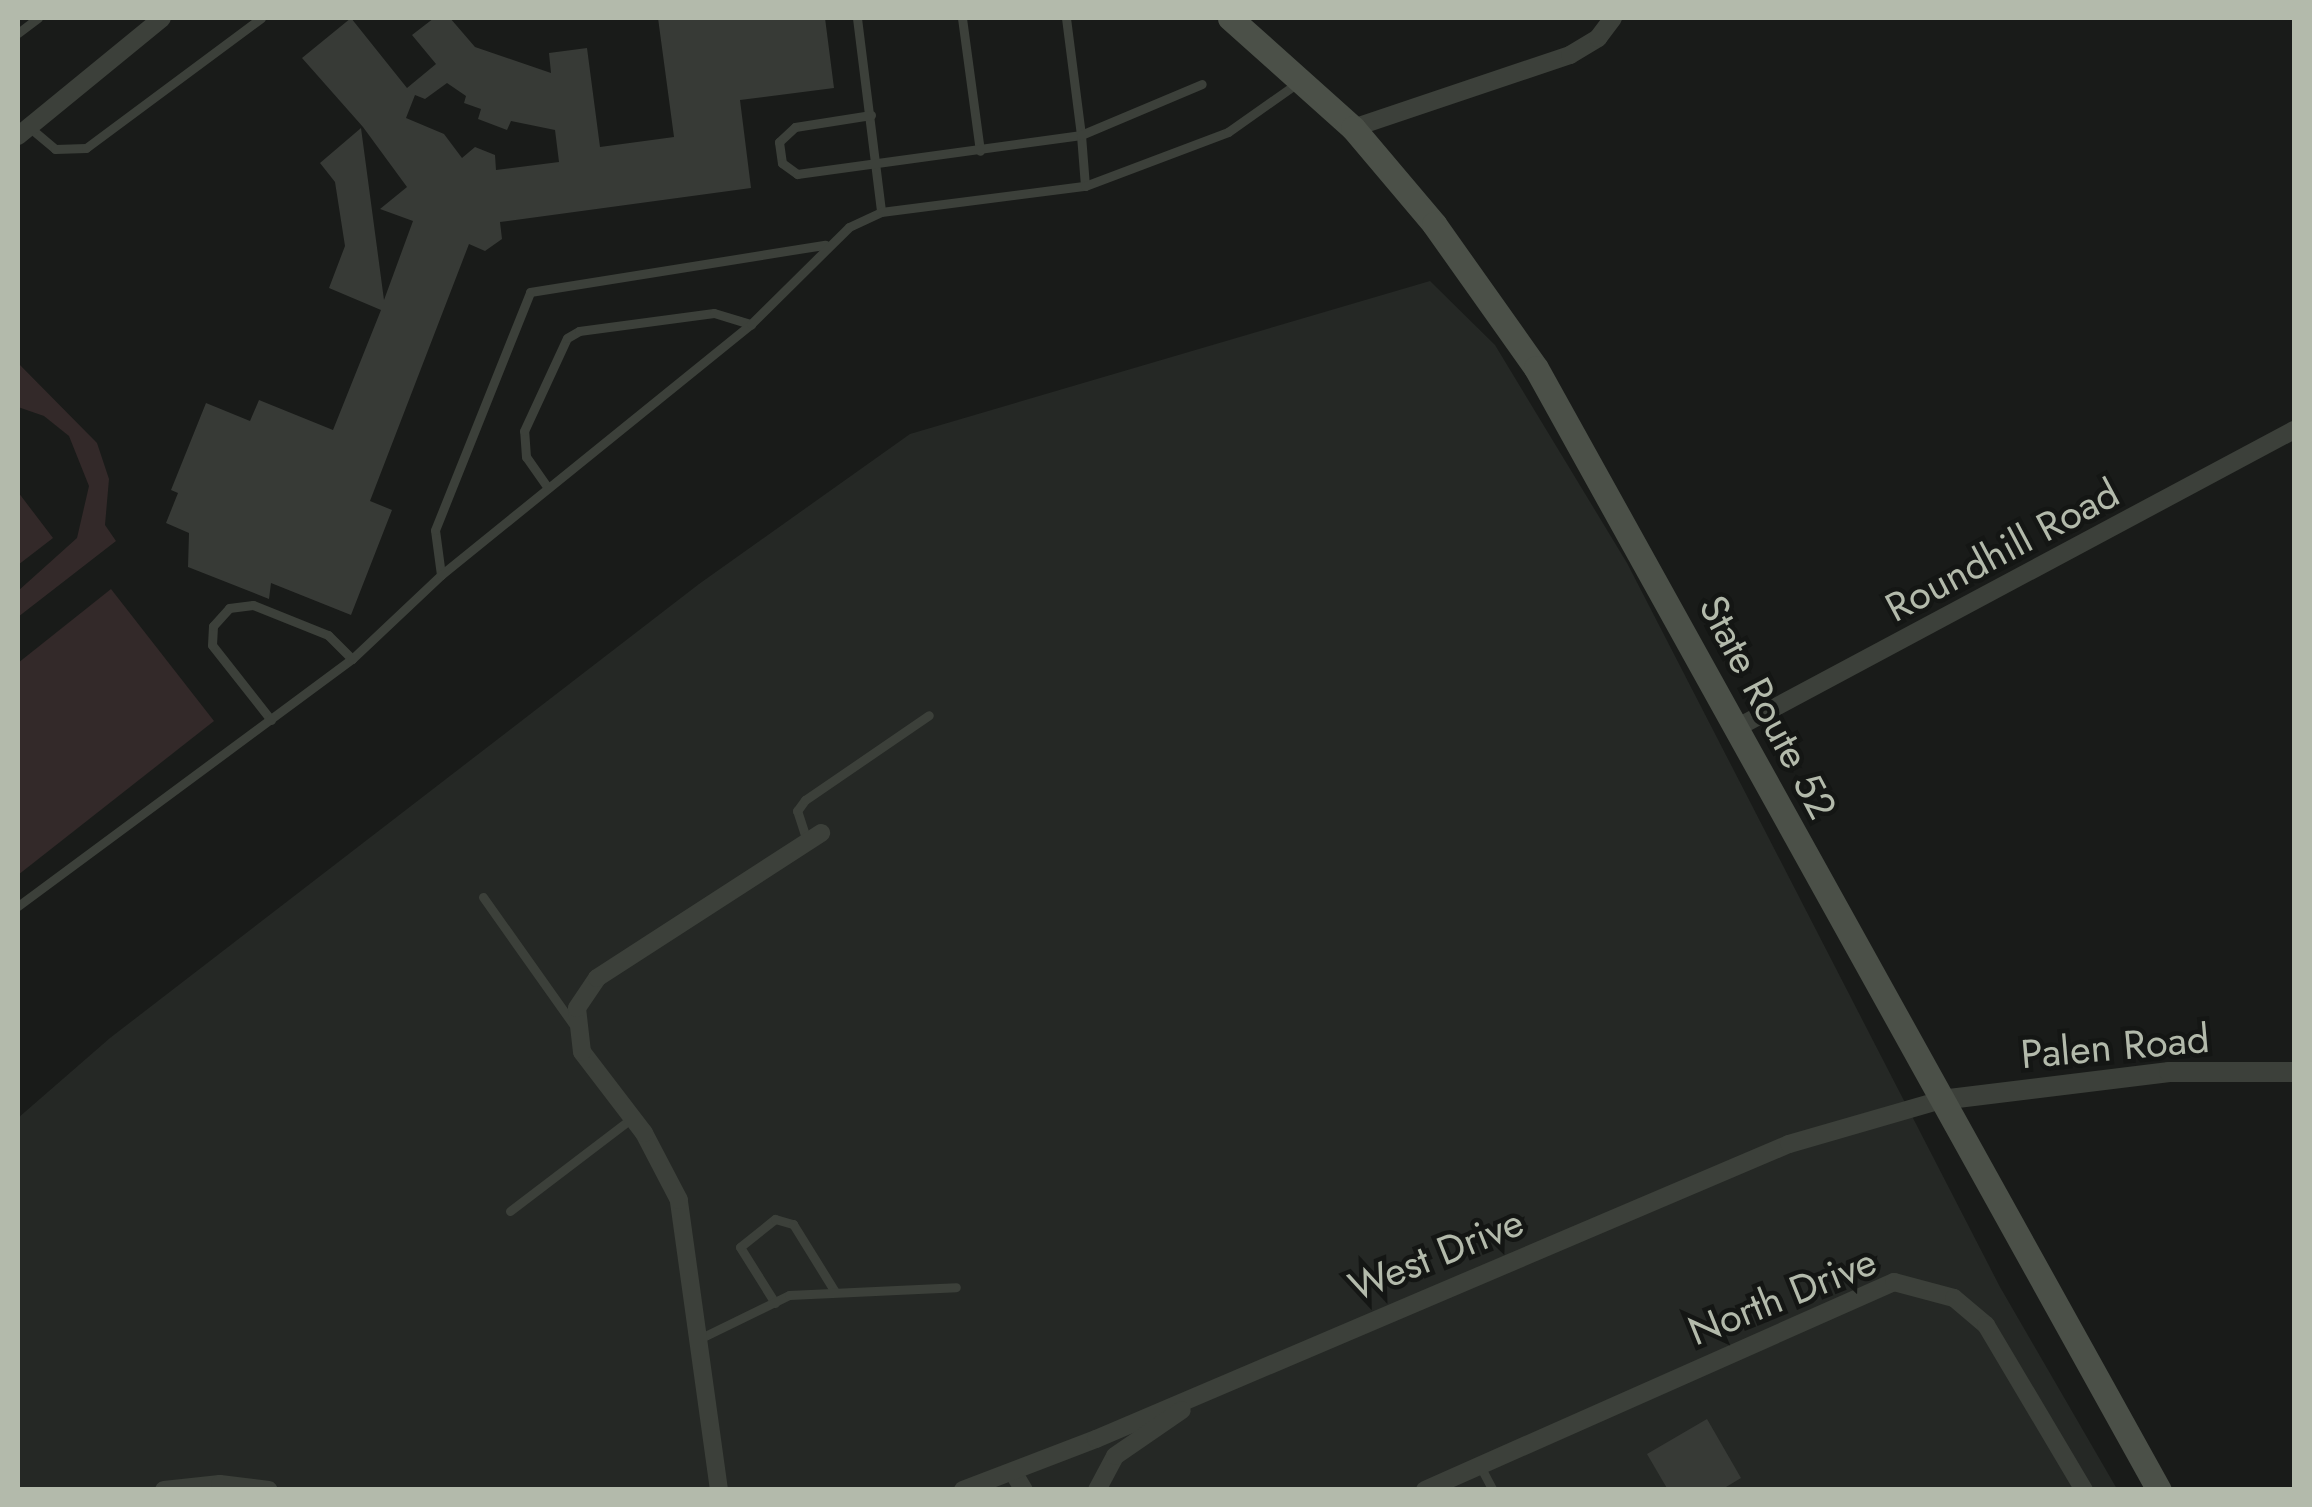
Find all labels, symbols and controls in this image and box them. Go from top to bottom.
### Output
street label: Roundhill Road [1877,468,2127,632]
street label: State Route 52 [1689,587,1847,827]
street label: Palen Road [2019,1014,2211,1078]
street label: West Drive [1342,1197,1530,1311]
street label: North Drive [1681,1237,1883,1355]

